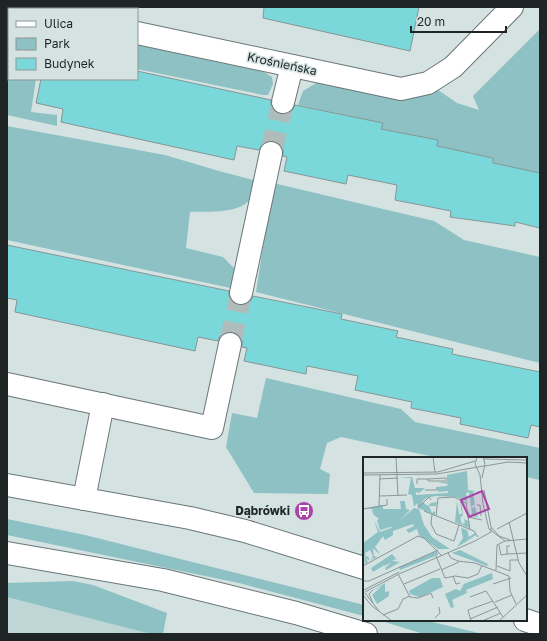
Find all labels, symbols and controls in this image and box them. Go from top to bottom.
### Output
legend [8,8,138,80]
scale bar [411,8,506,34]
text: 20 m [417,14,445,29]
text: Ulica [44,16,73,31]
text: Park [44,36,70,51]
street label: Krośnieńska [246,49,318,78]
text: Budynek [44,56,95,71]
inset map [363,457,527,621]
bus stop icon: Dąbrówki [293,500,315,522]
place label: Dąbrówki [235,503,290,518]

